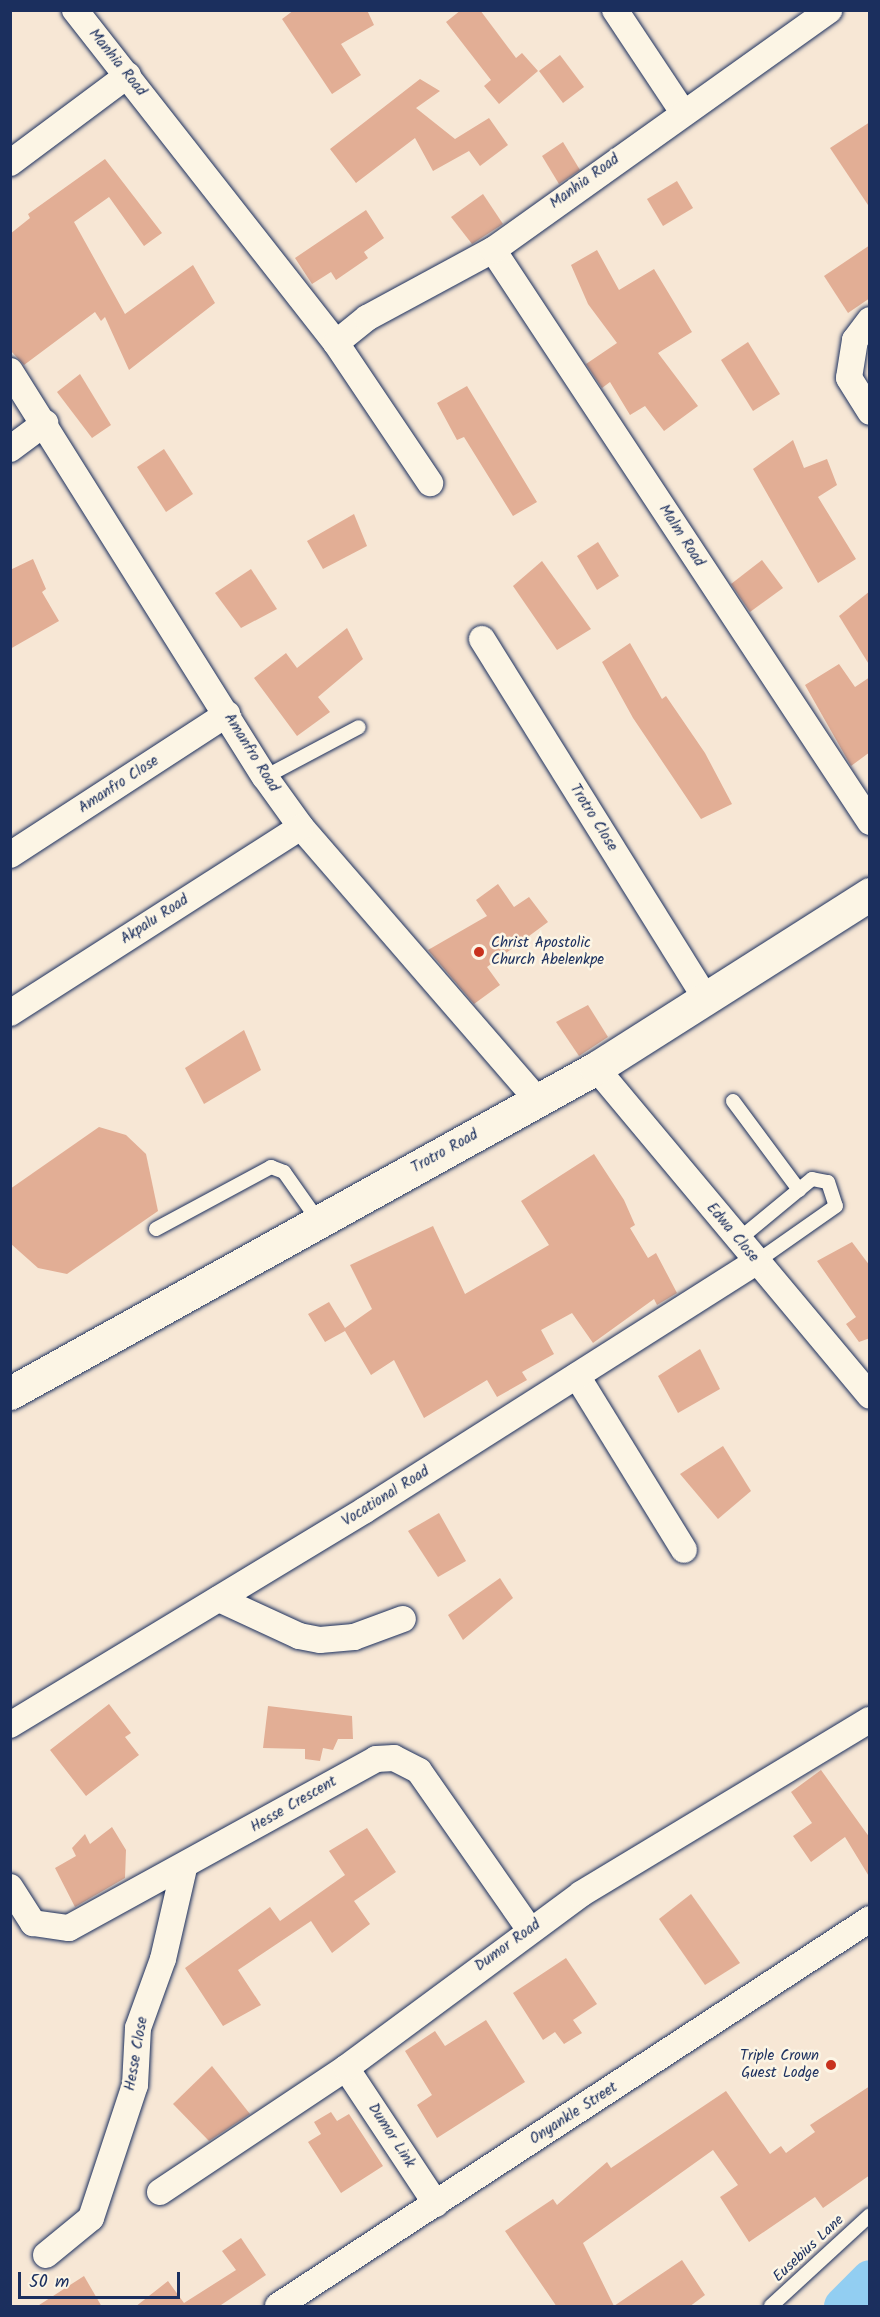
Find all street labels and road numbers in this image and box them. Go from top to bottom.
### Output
street label: Manhia Road [84,26,150,100]
street label: Manhia Road [547,151,623,213]
street label: Malm Road [654,502,708,570]
street label: Amanfro Road [220,710,282,796]
street label: Amanfro Close [75,752,163,818]
street label: Trotro Close [565,781,621,855]
street label: Akpalu Road [118,891,192,949]
street label: Trotro Road [409,1126,481,1178]
street label: Edwa Close [702,1200,762,1266]
street label: Vocational Road [339,1463,433,1531]
street label: Hesse Crescent [248,1773,340,1837]
street label: Dumor Road [472,1916,544,1976]
street label: Hesse Close [122,2016,152,2092]
street label: Onyankle Street [527,2079,621,2149]
street label: Dumor Link [363,2100,419,2172]
street label: Eusebius Lane [770,2212,848,2286]

